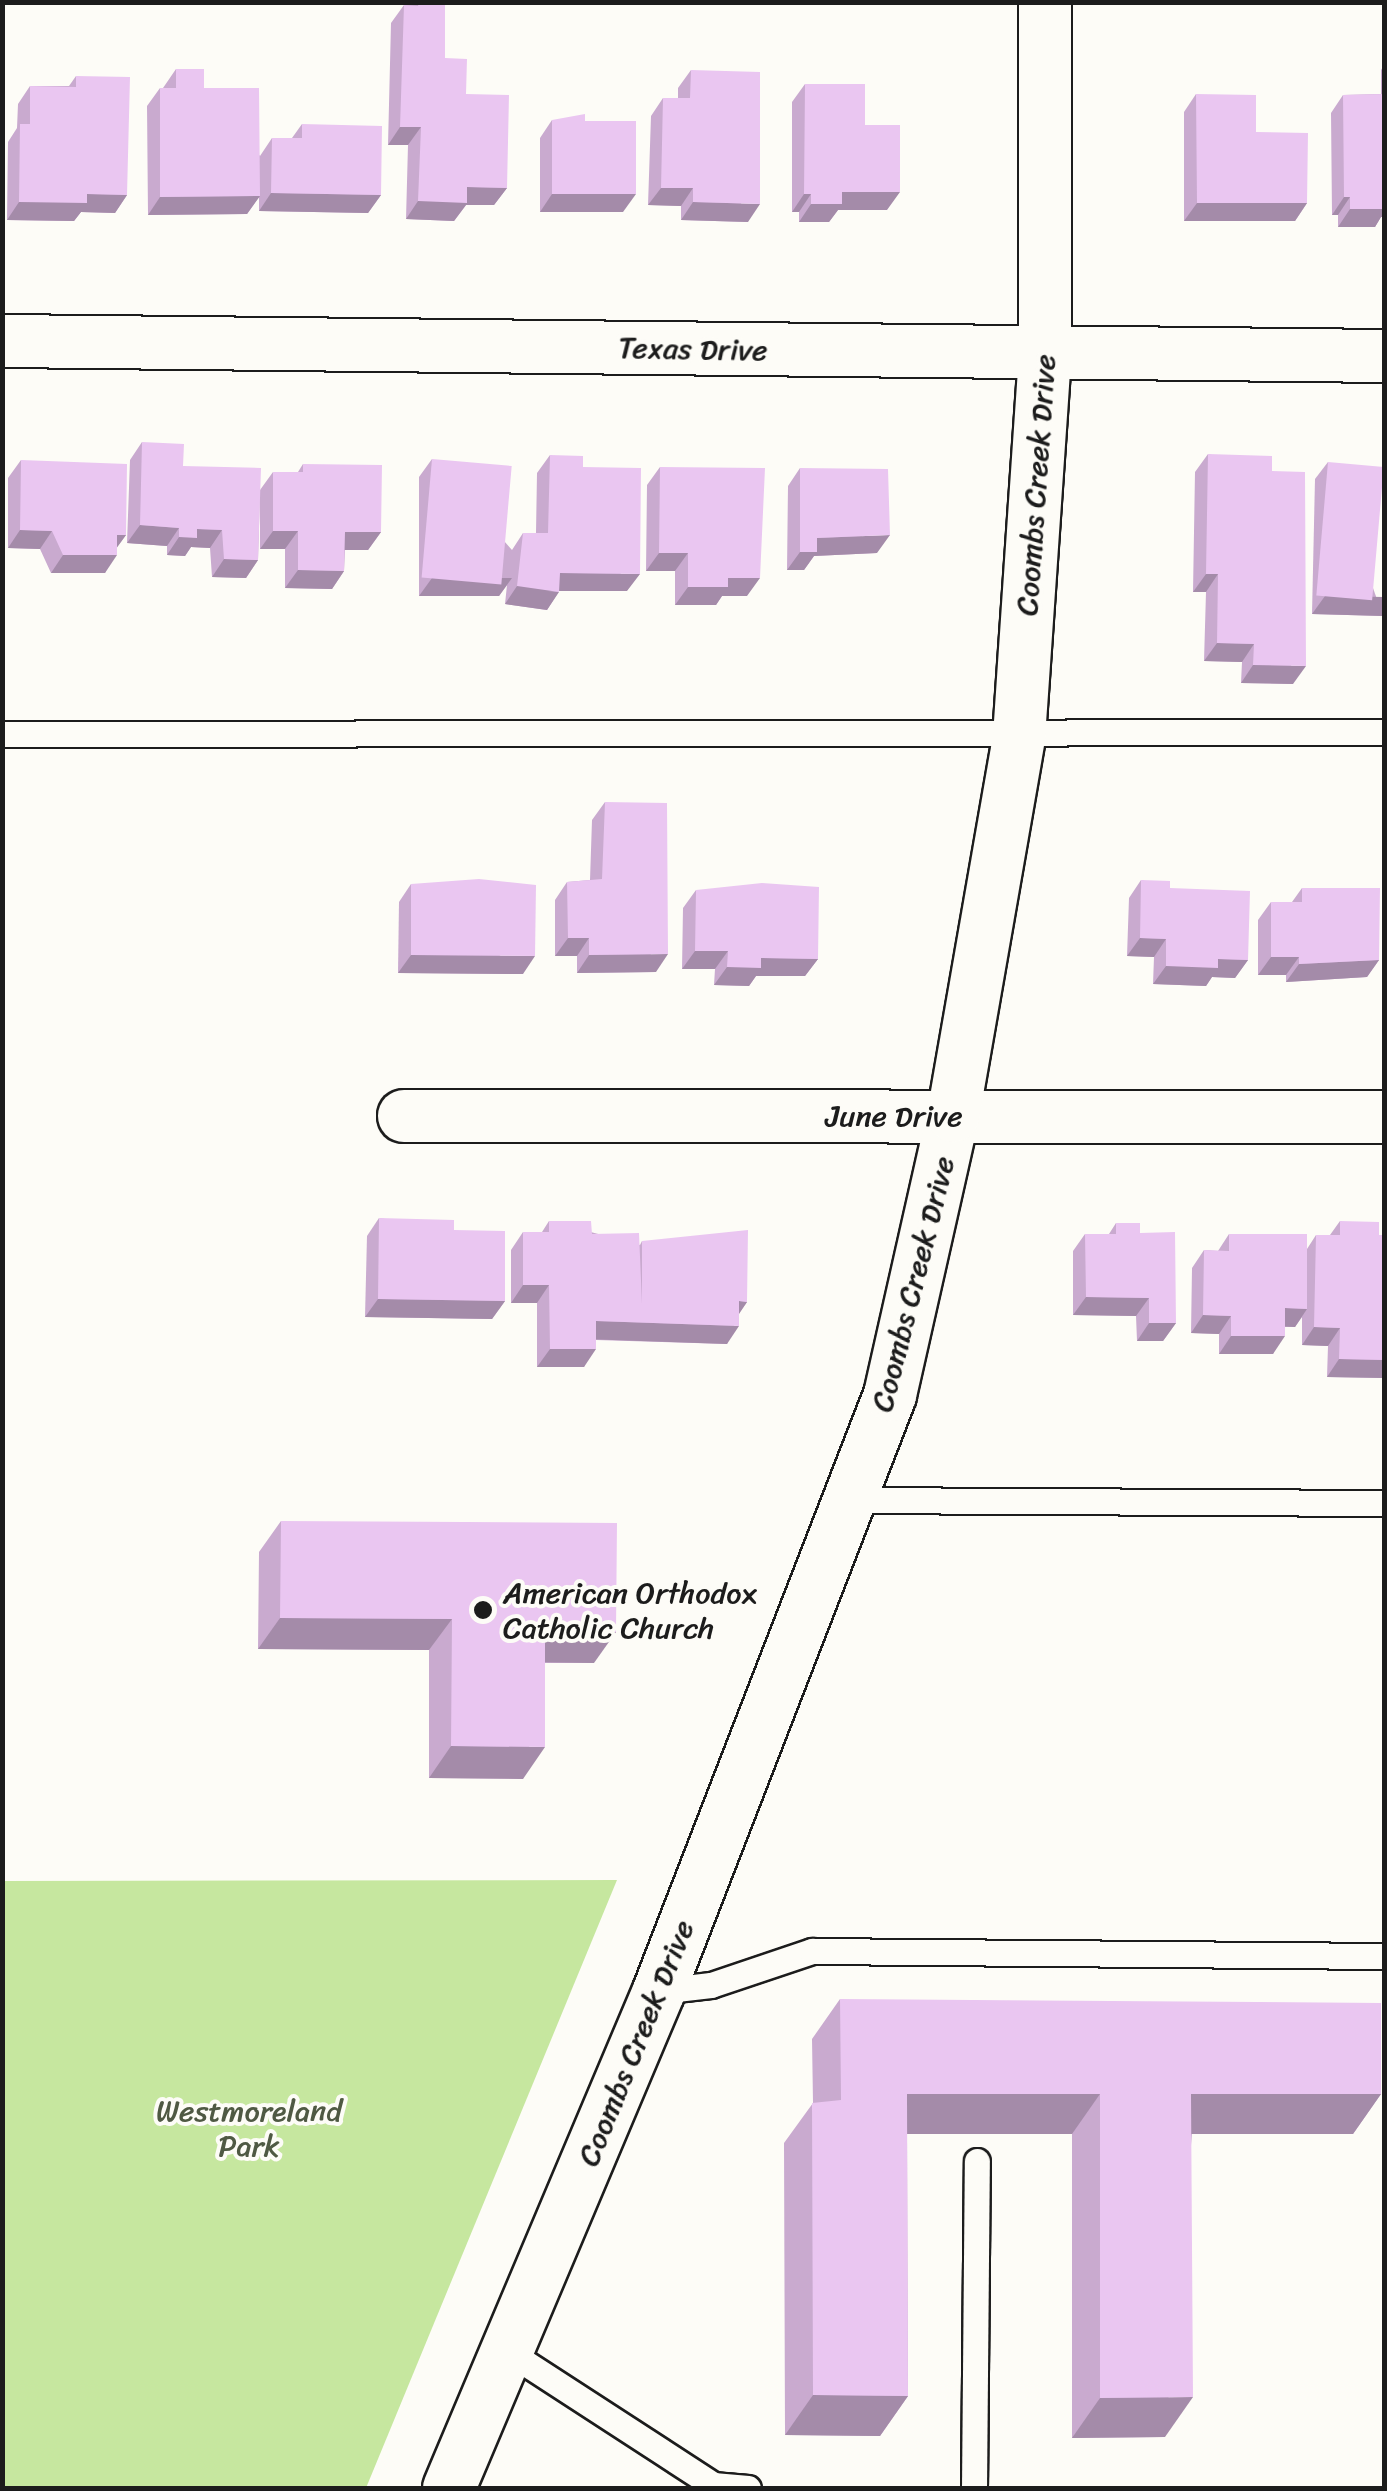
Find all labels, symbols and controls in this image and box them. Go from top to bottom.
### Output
street label: Texas Drive [618,330,768,368]
street label: Coombs Creek Drive [1009,353,1063,617]
street label: June Drive [825,1098,963,1134]
street label: Coombs Creek Drive [864,1153,962,1415]
place label: American Orthodox Catholic Church [503,1575,758,1646]
marker: American Orthodox Catholic Church [472,1599,494,1621]
street label: Coombs Creek Drive [570,1915,702,2171]
park label: Westmoreland Park [156,2093,342,2164]

